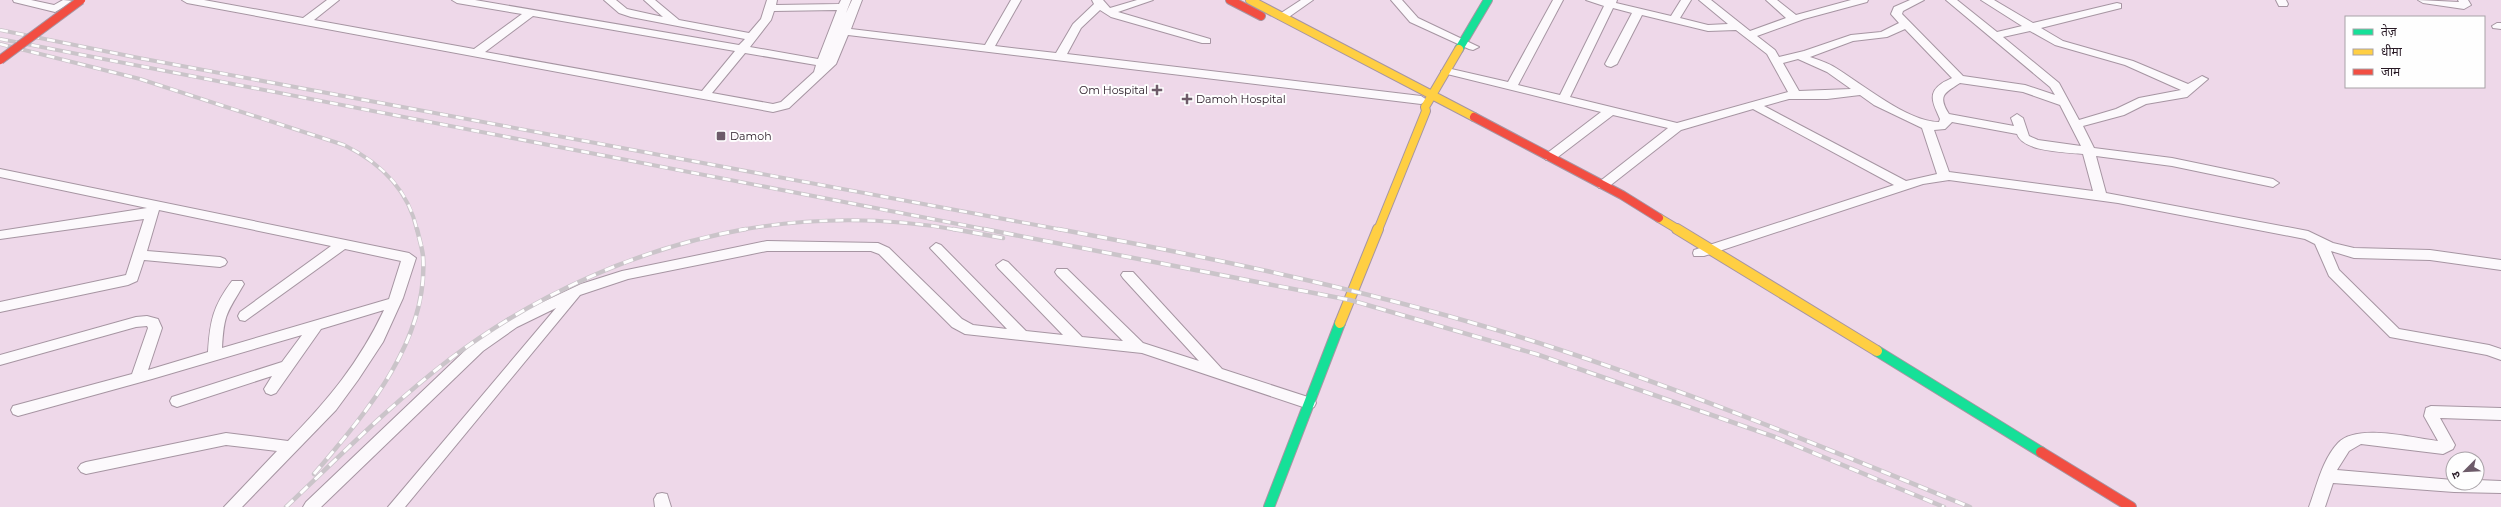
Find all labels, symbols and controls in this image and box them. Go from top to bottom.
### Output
legend [2345,16,2485,88]
text: तेज़ [2381,24,2398,39]
text: धीमा [2381,44,2403,59]
text: जाम [2381,64,2401,79]
place label: Om Hospital [1079,83,1148,97]
marker: Om Hospital [1151,84,1163,96]
place label: Damoh Hospital [1196,92,1286,106]
marker: Damoh Hospital [1181,93,1193,105]
place label: Damoh [730,129,772,143]
marker: Damoh [715,130,727,142]
north arrow [2445,451,2485,491]
text: उ [2448,469,2464,481]

